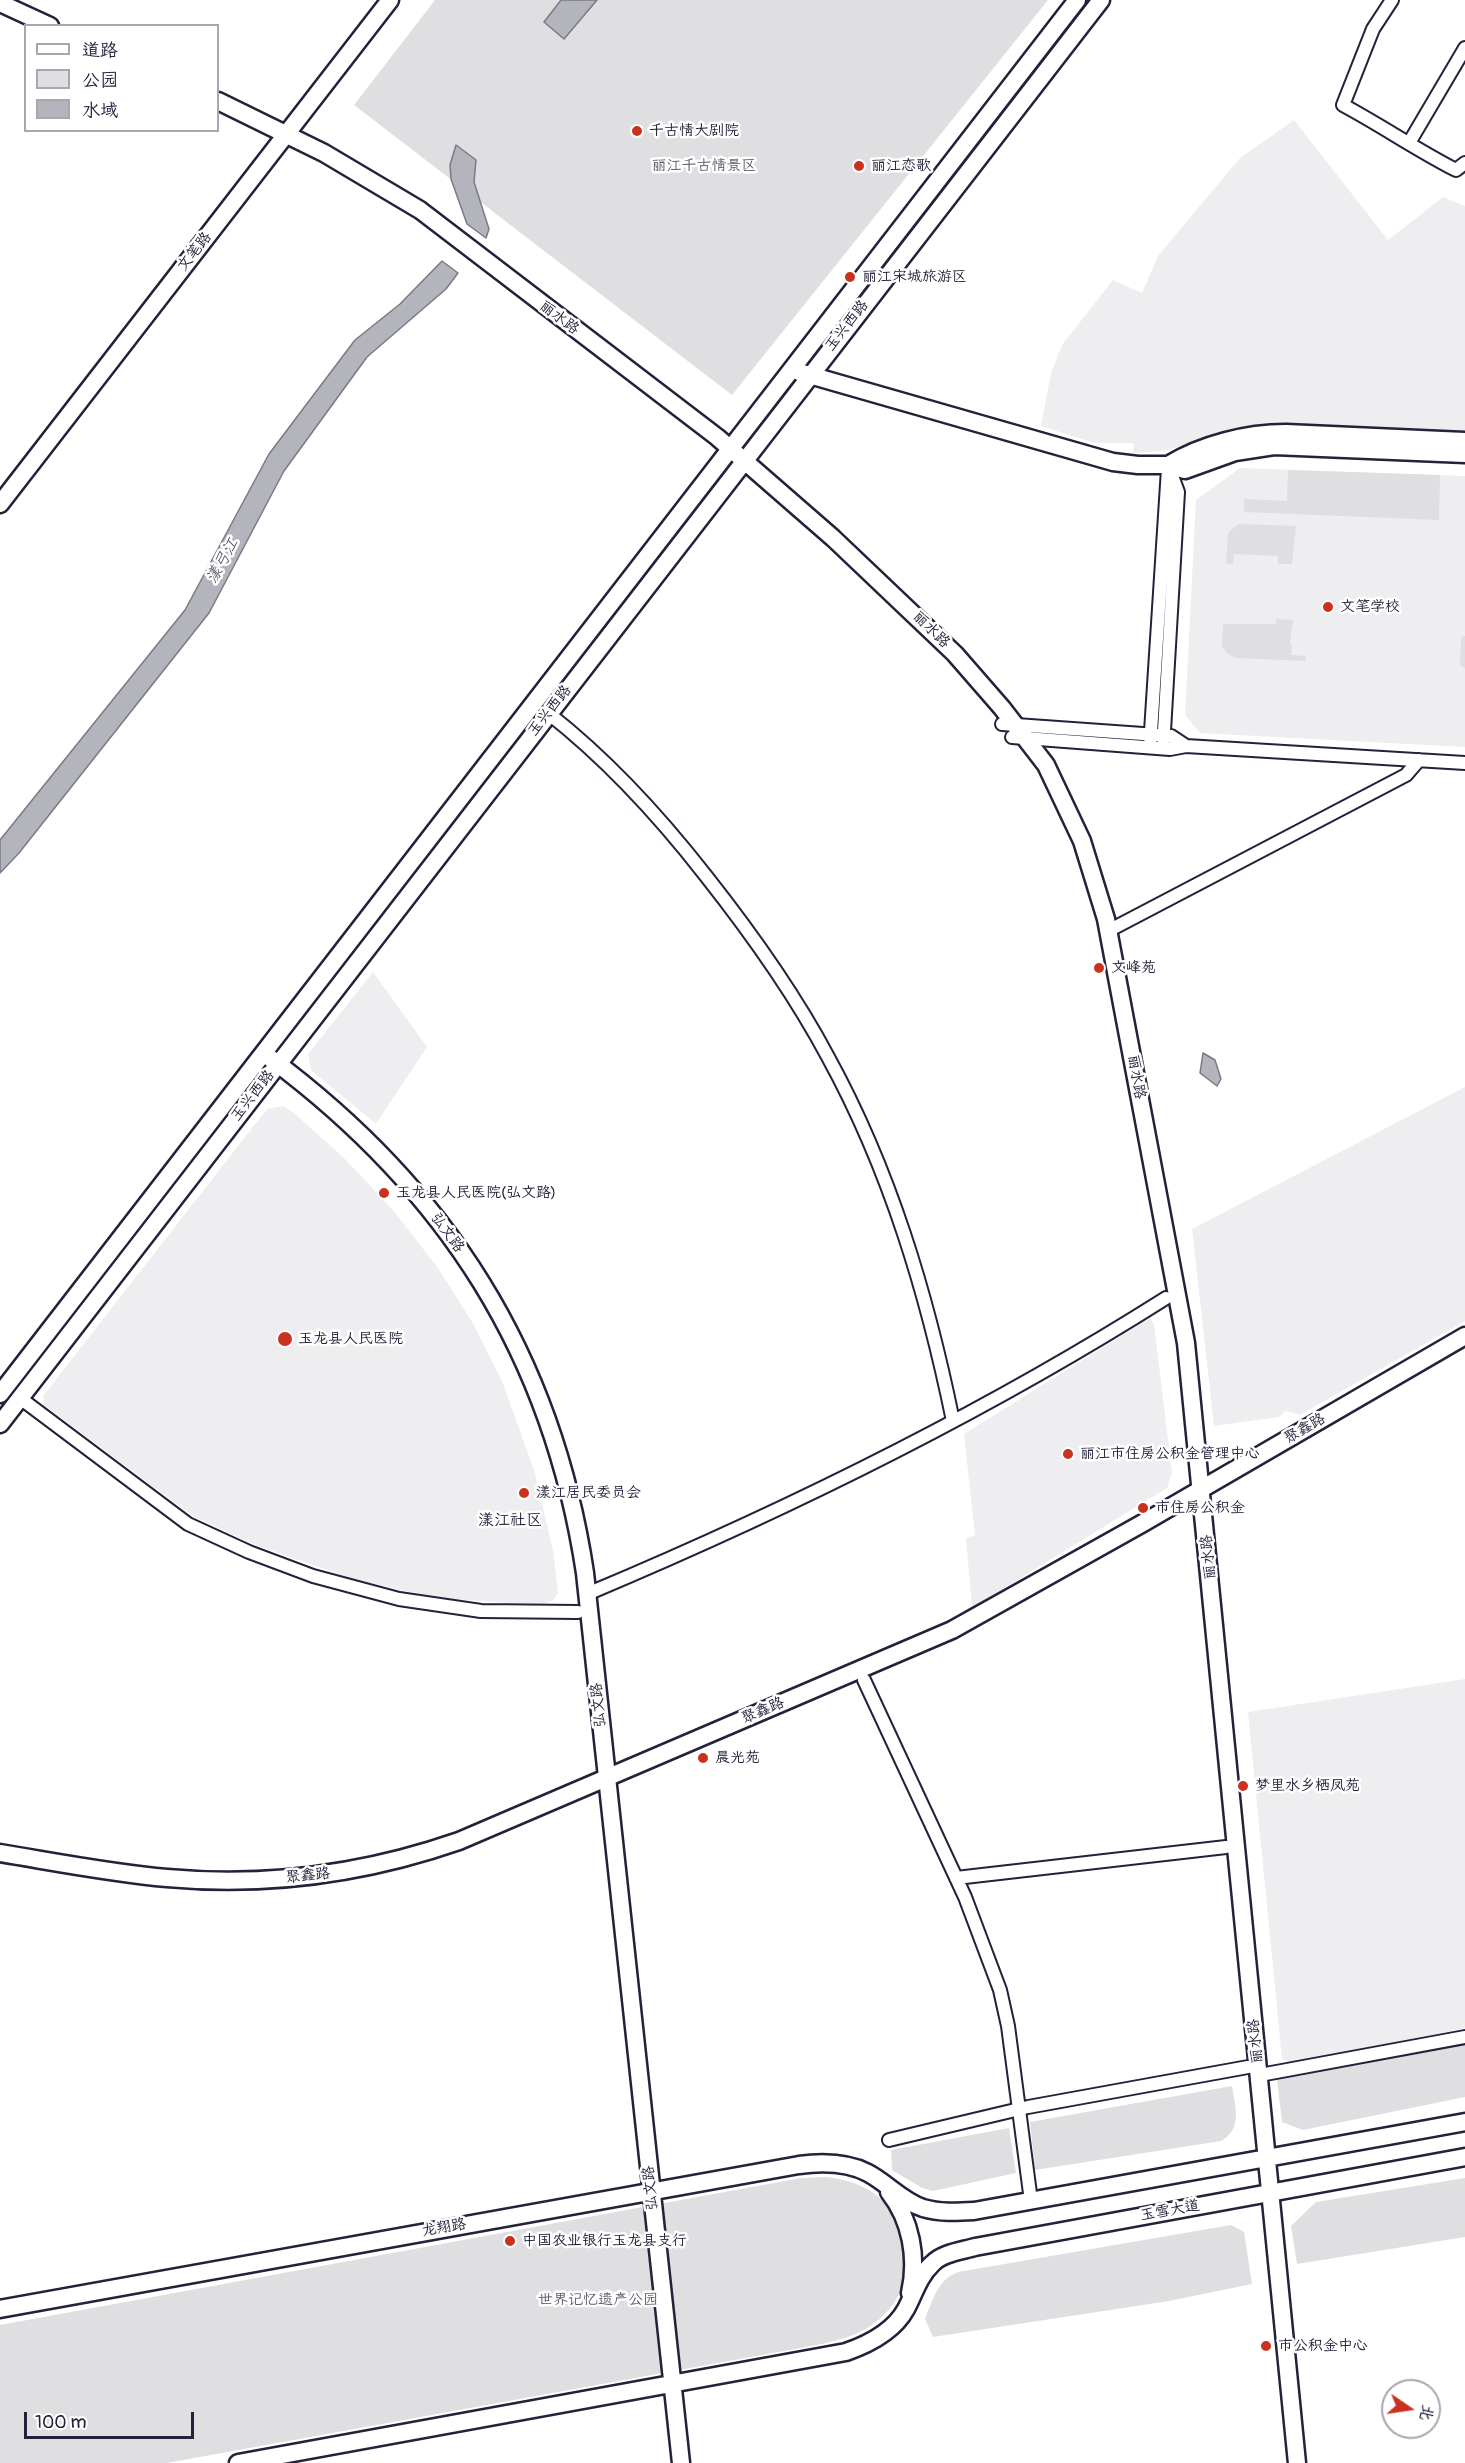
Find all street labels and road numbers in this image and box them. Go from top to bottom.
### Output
street label: 文笔路 [174,229,216,275]
street label: 丽水路 [536,297,582,339]
street label: 玉兴西路 [821,297,873,355]
street label: 丽水路 [909,608,953,652]
street label: 玉兴西路 [524,682,576,740]
street label: 丽水路 [1123,1053,1149,1101]
street label: 玉兴西路 [227,1067,279,1125]
street label: 弘文路 [426,1210,468,1256]
street label: 聚鑫路 [1281,1410,1329,1448]
street label: 丽水路 [1198,1534,1220,1580]
street label: 弘文路 [588,1682,610,1728]
street label: 聚鑫路 [739,1694,787,1728]
street label: 聚鑫路 [285,1865,331,1887]
street label: 丽水路 [1245,2018,1267,2064]
street label: 弘文路 [640,2165,662,2211]
street label: 玉雪大道 [1139,2197,1201,2225]
street label: 龙翔路 [420,2215,468,2241]

